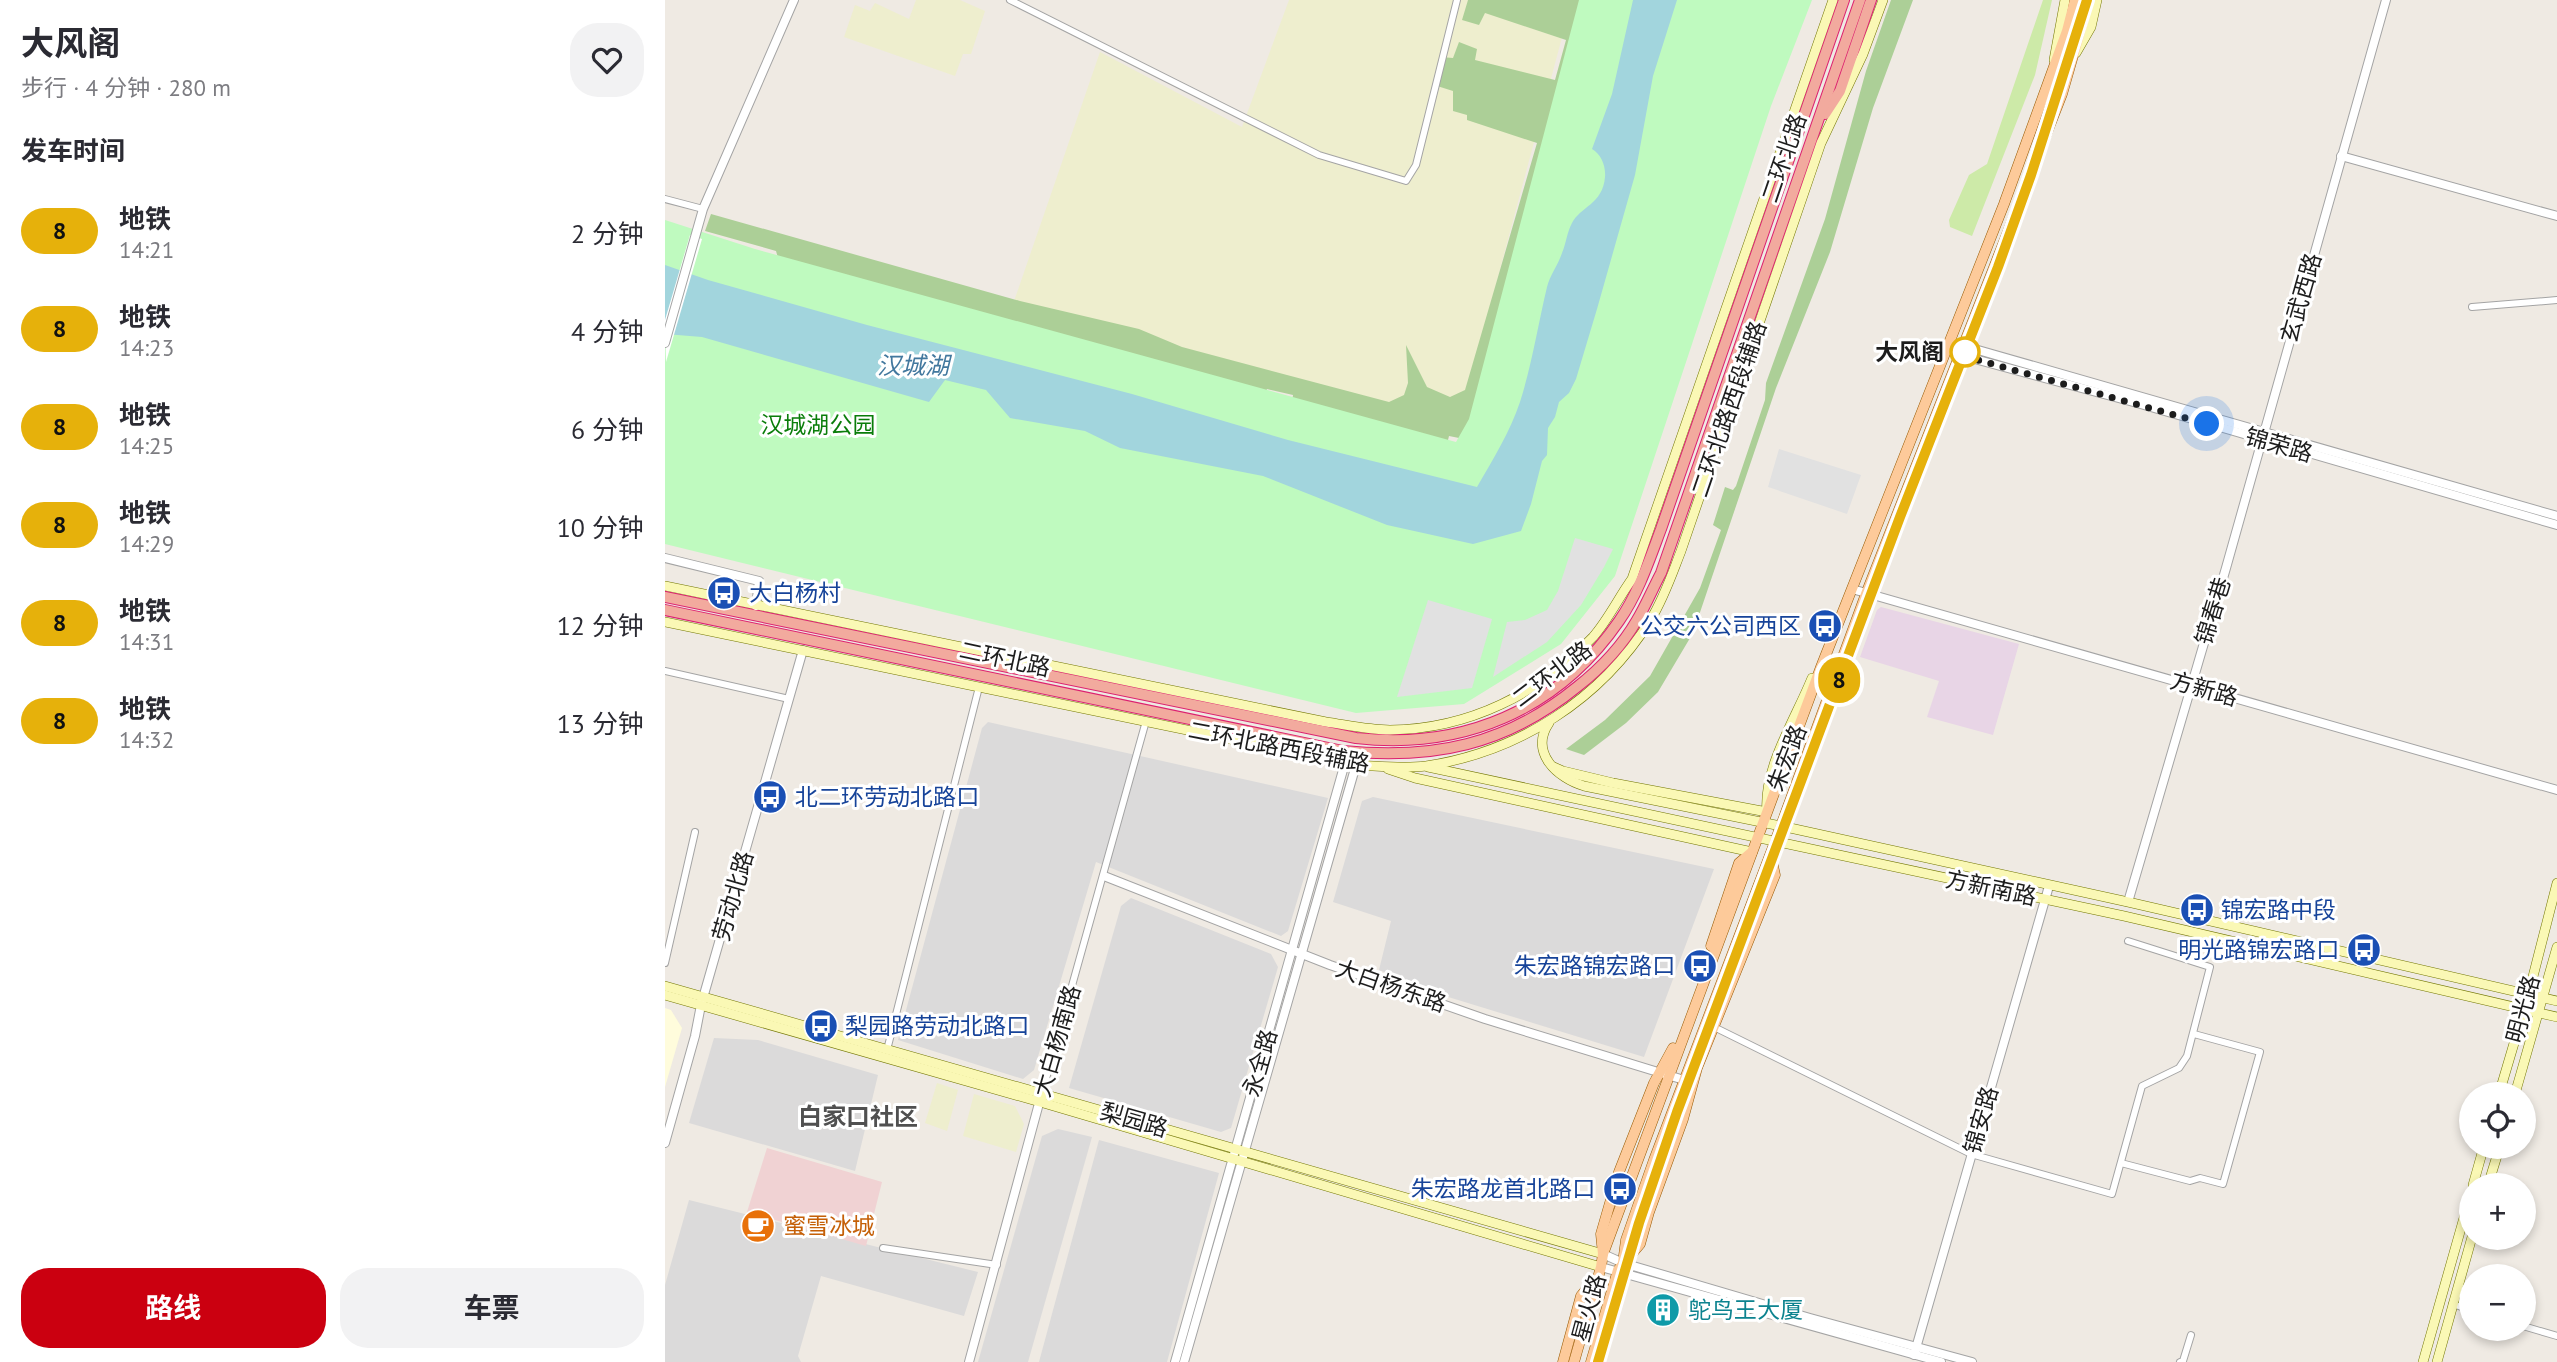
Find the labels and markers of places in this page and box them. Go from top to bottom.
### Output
place label: 大风阁 [1875,337,1944,366]
marker: 大风阁 [1950,337,1980,367]
bus stop icon: 大白杨村 [705,574,743,612]
place label: 大白杨村 [749,578,841,607]
bus stop icon: 公交六公司西区 [1806,607,1844,645]
place label: 公交六公司西区 [1640,611,1801,640]
bus stop icon: 北二环劳动北路口 [751,778,789,816]
place label: 北二环劳动北路口 [795,782,979,811]
bus stop icon: 锦宏路中段 [2178,891,2216,929]
place label: 锦宏路中段 [2221,895,2336,924]
bus stop icon: 明光路锦宏路口 [2345,931,2383,969]
place label: 明光路锦宏路口 [2178,935,2339,964]
bus stop icon: 朱宏路锦宏路口 [1681,947,1719,985]
place label: 朱宏路锦宏路口 [1514,951,1675,980]
bus stop icon: 梨园路劳动北路口 [802,1007,840,1045]
place label: 梨园路劳动北路口 [845,1011,1029,1040]
bus stop icon: 朱宏路龙首北路口 [1601,1170,1639,1208]
place label: 朱宏路龙首北路口 [1411,1174,1595,1203]
cafe icon: 蜜雪冰城 [739,1207,777,1245]
place label: 蜜雪冰城 [783,1211,875,1240]
building icon: 鸵鸟王大厦 [1644,1291,1682,1329]
place label: 鸵鸟王大厦 [1688,1295,1803,1324]

